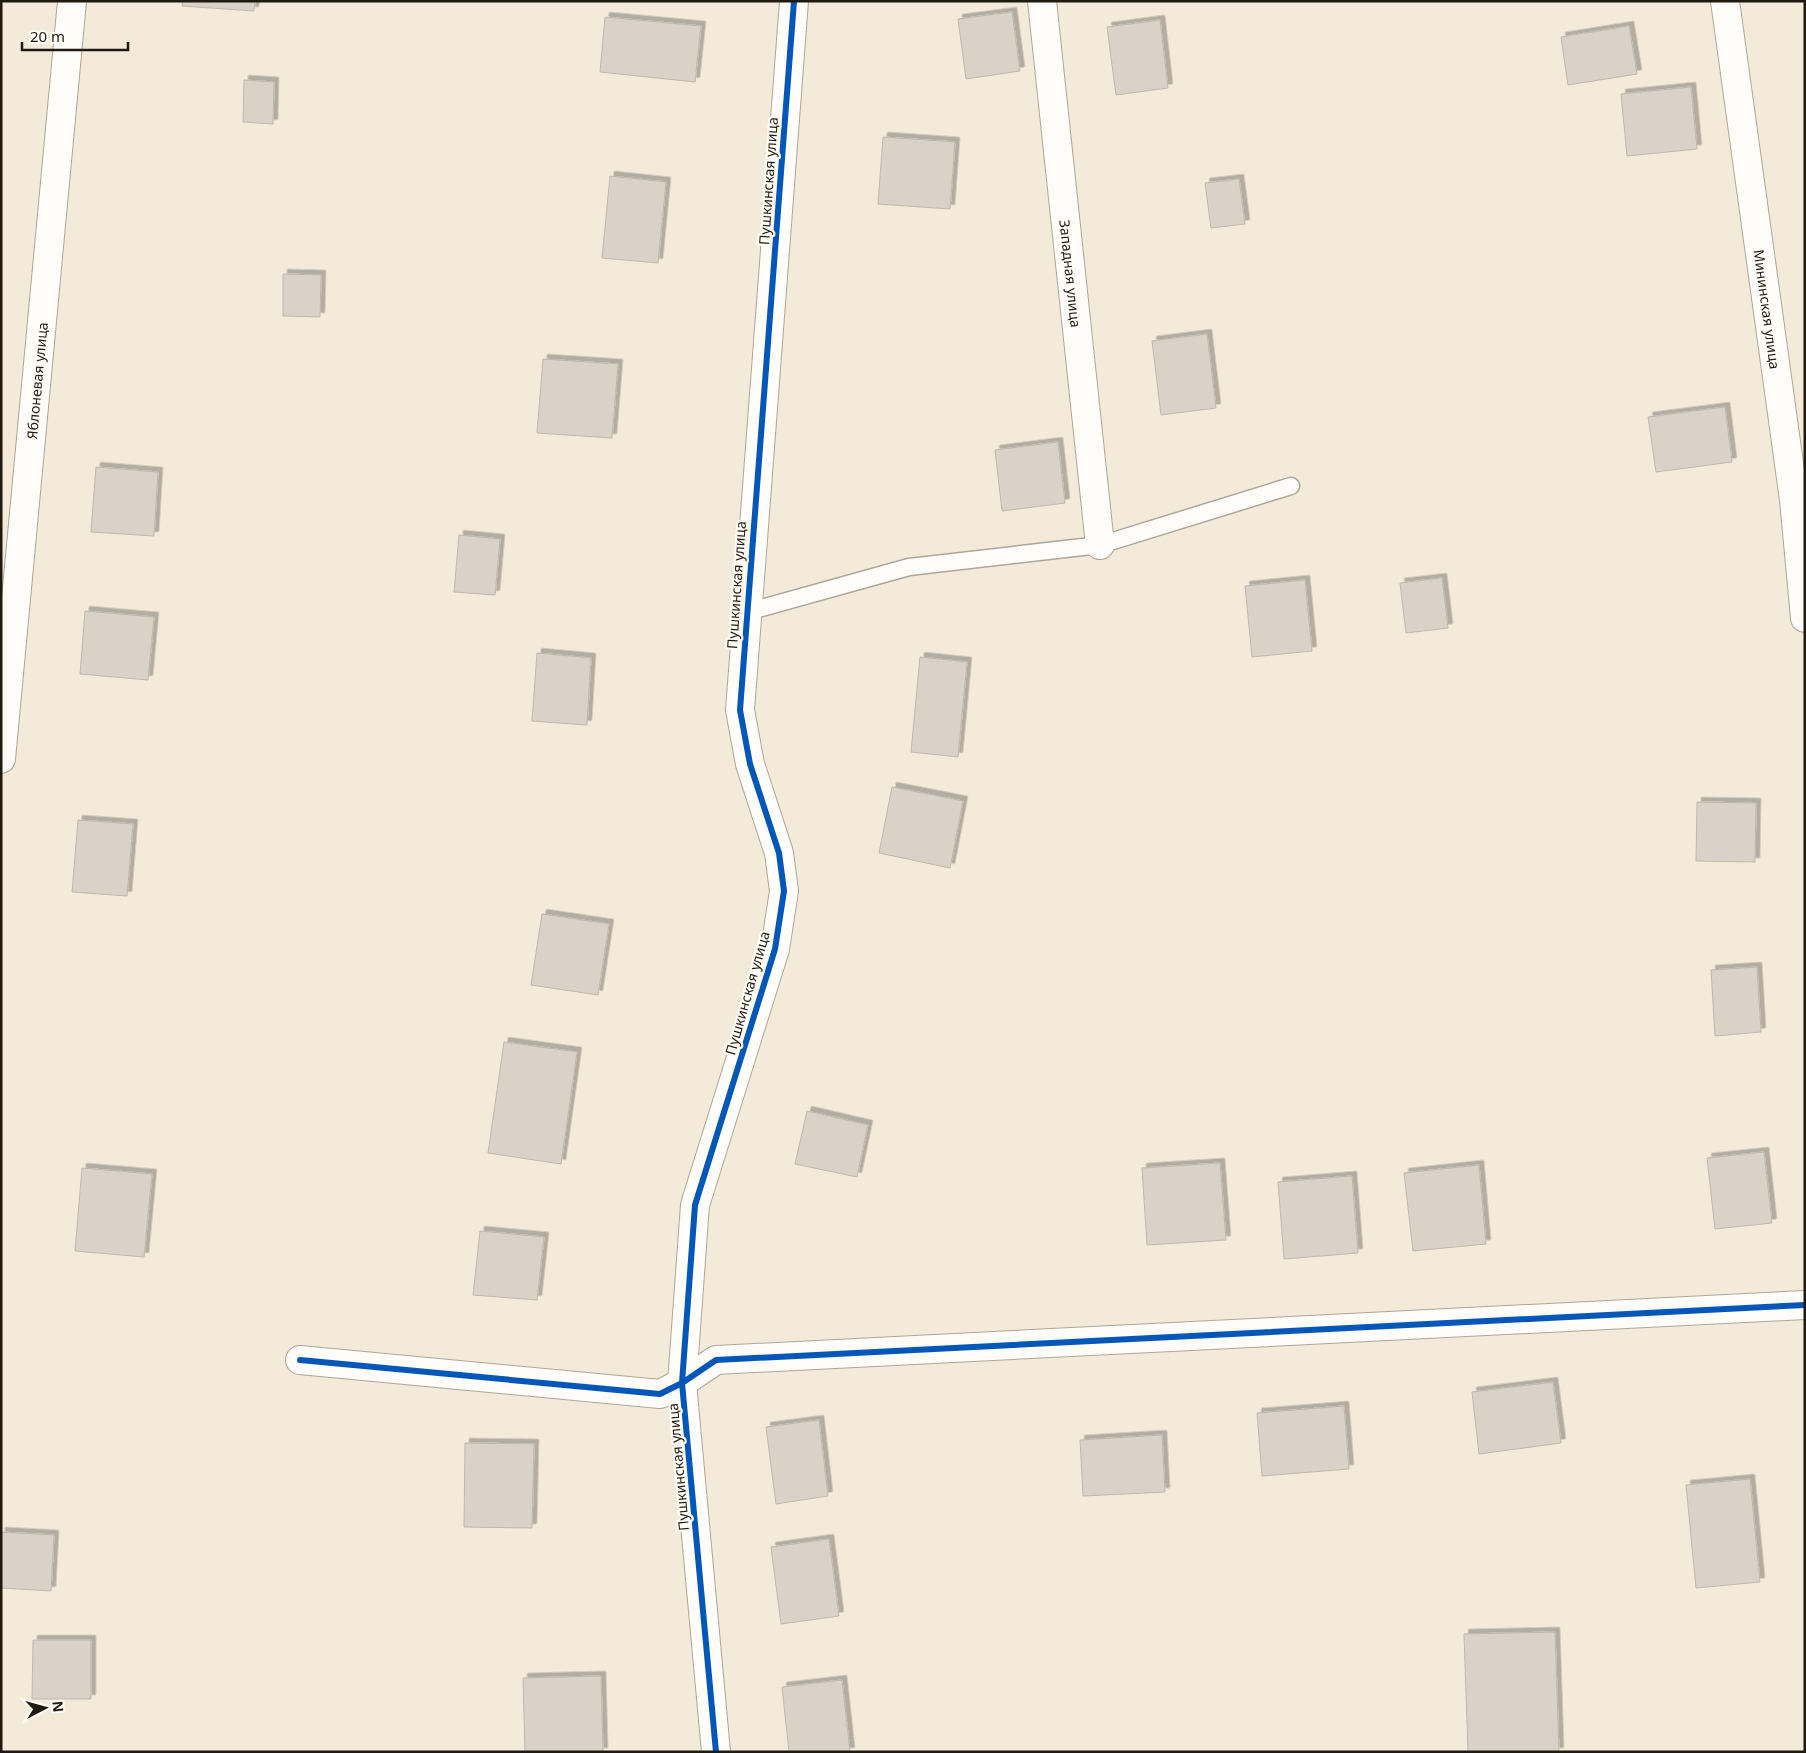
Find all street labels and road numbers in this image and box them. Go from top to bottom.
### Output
street label: Пушкинская улица [754,117,782,245]
street label: Западная улица [1056,218,1086,328]
street label: Мининская улица [1750,248,1785,370]
street label: Яблоневая улица [22,321,51,440]
street label: Пушкинская улица [722,521,750,649]
street label: Пушкинская улица [720,929,774,1057]
street label: Пушкинская улица [663,1402,693,1532]

